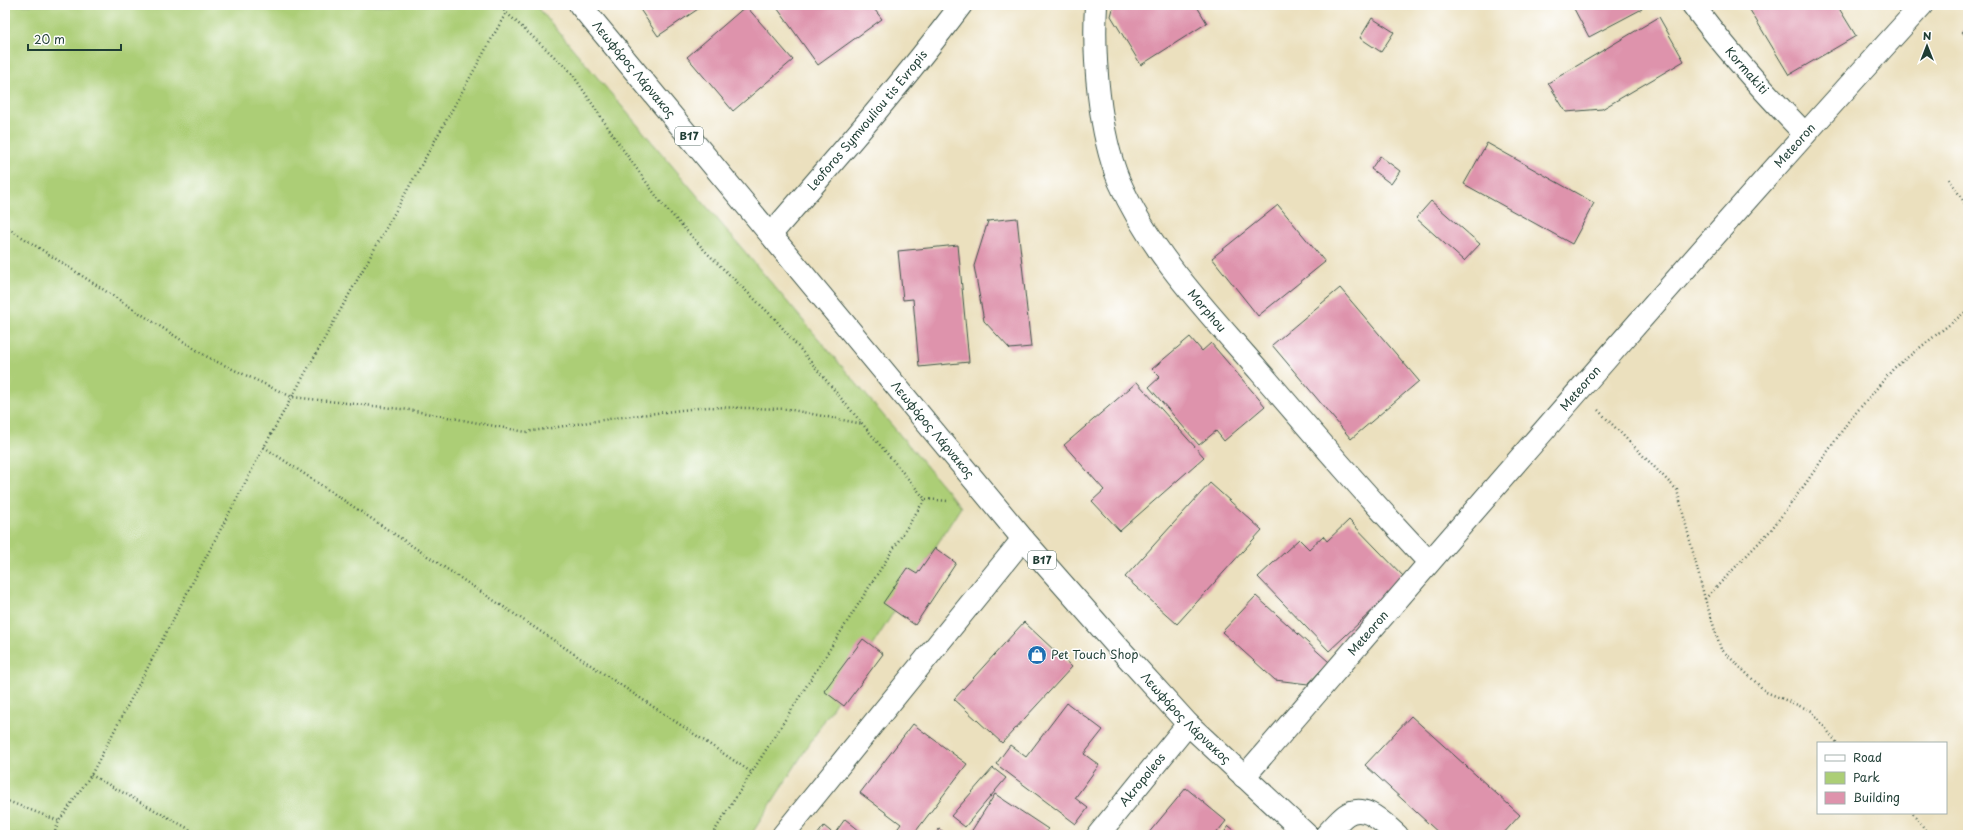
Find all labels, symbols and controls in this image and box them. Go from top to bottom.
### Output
street label: Λεωφόρος Λάρνακος [589,16,680,122]
scale bar [28,26,121,52]
north arrow [1907,26,1947,66]
text: N [1923,27,1932,44]
text: 20 m [34,30,65,48]
street label: Kormakiti [1721,43,1773,98]
street label: Leoforos Symvouliou tis Evropis [803,45,931,194]
street label: Meteoron [1769,119,1819,171]
road number: B17 [675,127,703,145]
street label: Morphou [1184,285,1231,336]
street label: Meteoron [1555,361,1605,414]
street label: Λεωφόρος Λάρνακος [887,377,979,482]
road number: B17 [1028,551,1056,569]
street label: Meteoron [1343,606,1392,659]
shop icon: Pet Touch Shop [1026,644,1048,666]
place label: Pet Touch Shop [1051,645,1138,663]
street label: Λεωφόρος Λάρνακος [1137,668,1235,767]
legend [1817,742,1947,814]
street label: Akropoleos [1115,748,1170,810]
text: Road [1853,748,1882,766]
text: Park [1853,768,1880,786]
text: Building [1853,788,1900,806]

